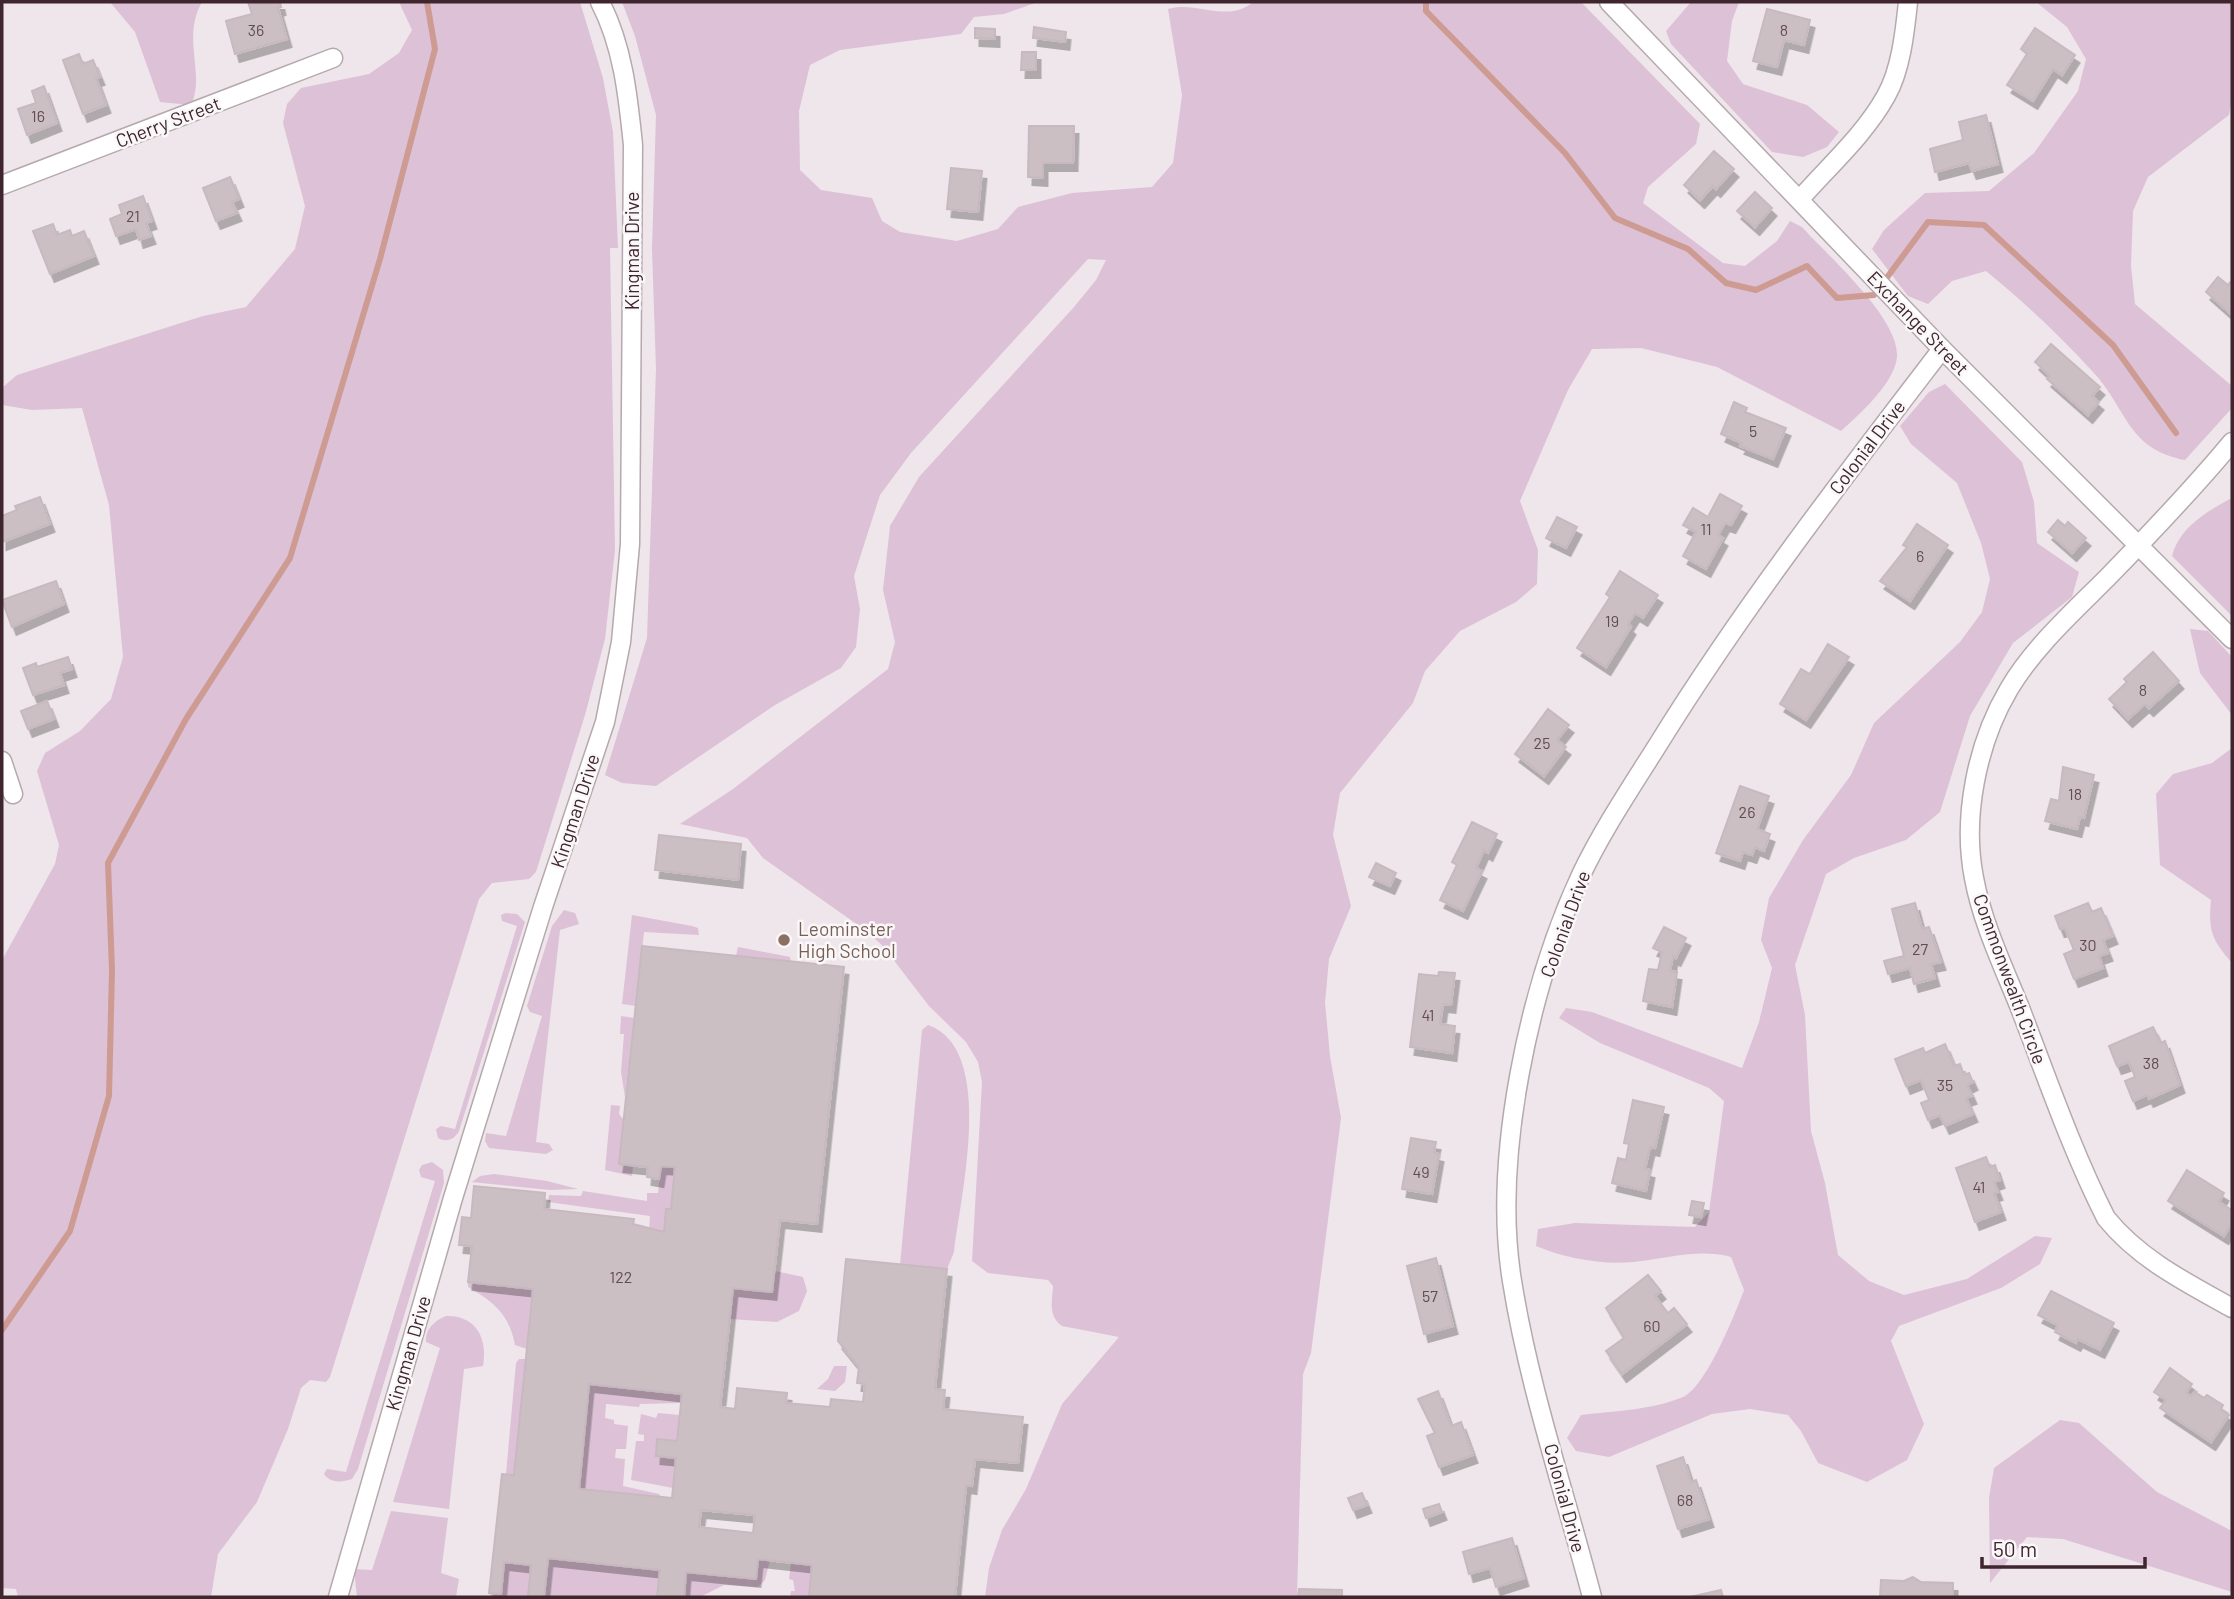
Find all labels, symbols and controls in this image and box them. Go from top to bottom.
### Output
house number: 36 [248,20,264,39]
house number: 8 [1780,20,1788,39]
street label: Cherry Street [112,91,224,152]
house number: 16 [31,106,45,125]
street label: Kingman Drive [620,192,643,310]
house number: 21 [126,206,140,225]
street label: Exchange Street [1863,266,1974,380]
street label: Colonial Drive [1824,395,1909,498]
house number: 5 [1749,421,1757,440]
house number: 11 [1700,519,1712,538]
house number: 6 [1916,546,1924,565]
house number: 19 [1605,611,1619,630]
house number: 8 [2139,680,2147,699]
house number: 25 [1534,733,1550,752]
street label: Kingman Drive [545,751,604,871]
house number: 18 [2068,784,2082,803]
house number: 26 [1739,802,1755,821]
street label: Colonial Drive [1535,867,1594,980]
street label: Commonwealth Circle [1969,891,2052,1067]
place label: Leominster High School [798,917,896,962]
marker: Leominster High School [776,932,792,948]
house number: 30 [2079,935,2097,954]
house number: 27 [1912,939,1928,958]
house number: 41 [1422,1005,1434,1024]
house number: 38 [2143,1053,2159,1072]
house number: 35 [1937,1075,1953,1094]
house number: 49 [1412,1162,1430,1181]
house number: 41 [1973,1177,1985,1196]
house number: 122 [610,1267,632,1286]
house number: 57 [1422,1286,1438,1305]
street label: Kingman Drive [380,1293,435,1413]
house number: 60 [1643,1316,1661,1335]
street label: Colonial Drive [1540,1441,1591,1555]
house number: 68 [1677,1490,1693,1509]
scale bar [1982,1526,2145,1570]
text: 50 m [1993,1536,2037,1561]

